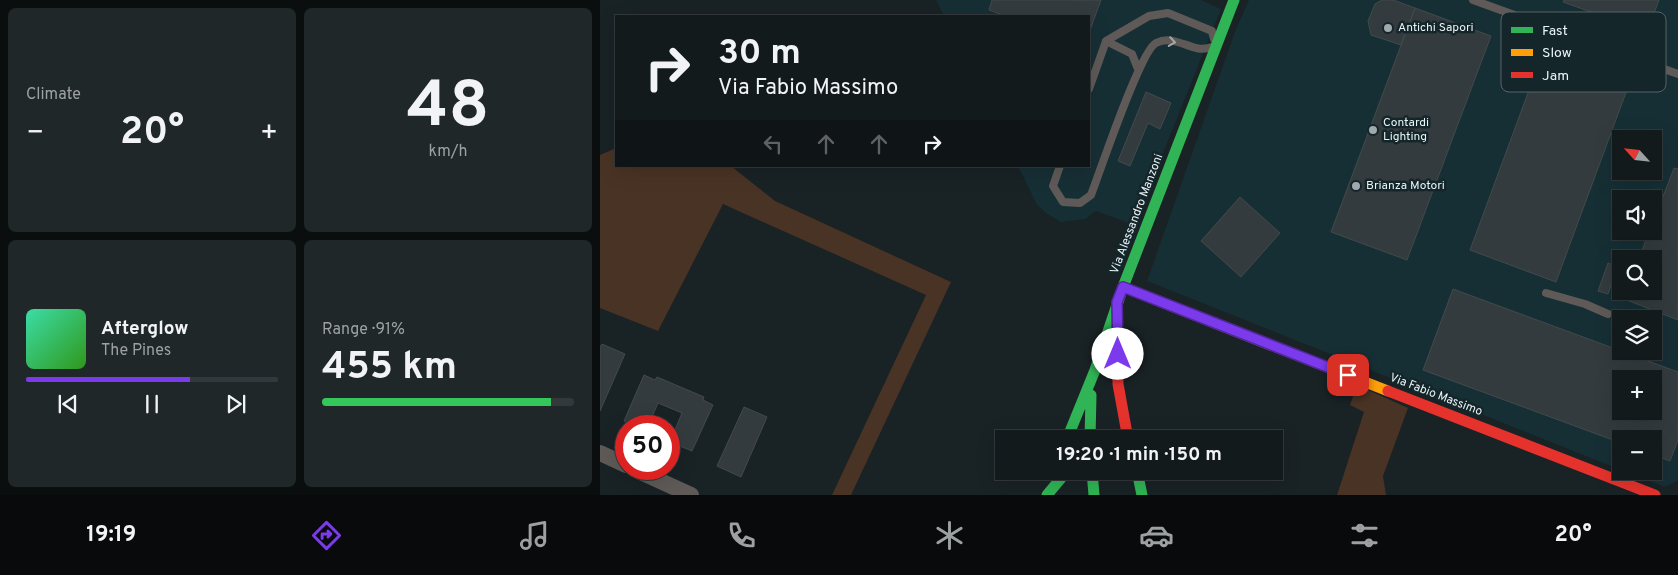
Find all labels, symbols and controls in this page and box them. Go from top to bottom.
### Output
legend [1501,12,1666,92]
place label: Antichi Sapori [1398,20,1474,36]
marker: Antichi Sapori [1382,22,1394,34]
text: Fast [1542,23,1568,40]
text: 30 m [718,32,801,76]
icon: right [635,35,700,100]
one-way arrow [1169,36,1177,47]
text: Slow [1542,45,1572,62]
text: 48 [407,68,489,150]
text: Jam [1542,68,1569,85]
text: Via Fabio Massimo [718,75,898,102]
text: Climate [26,85,81,105]
text: 20° [120,109,184,158]
place label: Contardi Lighting [1383,115,1429,145]
text: − [26,116,44,152]
text: + [260,116,278,152]
marker: Contardi Lighting [1367,124,1379,136]
icon: left [759,130,787,158]
icon: ahead [812,130,840,158]
icon: ahead [865,130,893,158]
icon: right [918,130,946,158]
north arrow [1612,130,1662,180]
map controls [1612,130,1662,480]
text: km/h [429,142,467,162]
street label: Via Alessandro Manzoni [1107,152,1167,276]
place label: Brianza Motori [1366,178,1445,194]
marker: Brianza Motori [1350,180,1362,192]
button: sound [1612,190,1662,240]
button: search [1612,250,1662,300]
button: layers [1612,310,1662,360]
text: Afterglow [101,317,189,341]
text: Range · 91% [322,320,405,340]
position arrow [1091,327,1143,379]
text: The Pines [101,341,171,361]
text: 455 km [322,344,457,393]
pin [1327,354,1369,396]
icon: arrive [1334,361,1362,389]
street label: Via Fabio Massimo [1387,370,1485,420]
button: + [1612,370,1662,420]
icon: previous [54,390,82,418]
icon: pause [138,390,166,418]
icon: next [222,390,250,418]
speed limit sign: 50 [615,415,680,480]
button: − [1612,430,1662,480]
text: 19:20 · 1 min · 150 m [1056,443,1222,467]
icon: directions [309,518,344,553]
icon: music [517,518,552,553]
icon: phone [724,518,759,553]
icon: climate [932,518,967,553]
icon: car [1139,518,1174,553]
icon: filters [1347,518,1382,553]
text: 19:19 [86,522,136,549]
text: 20° [1555,522,1592,549]

